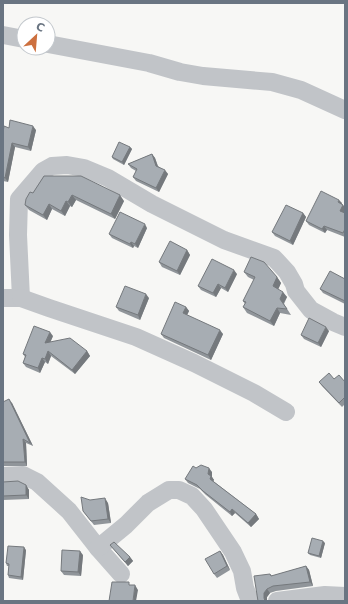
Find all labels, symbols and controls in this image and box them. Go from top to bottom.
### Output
north arrow [16,16,56,56]
text: С [34,20,47,35]

